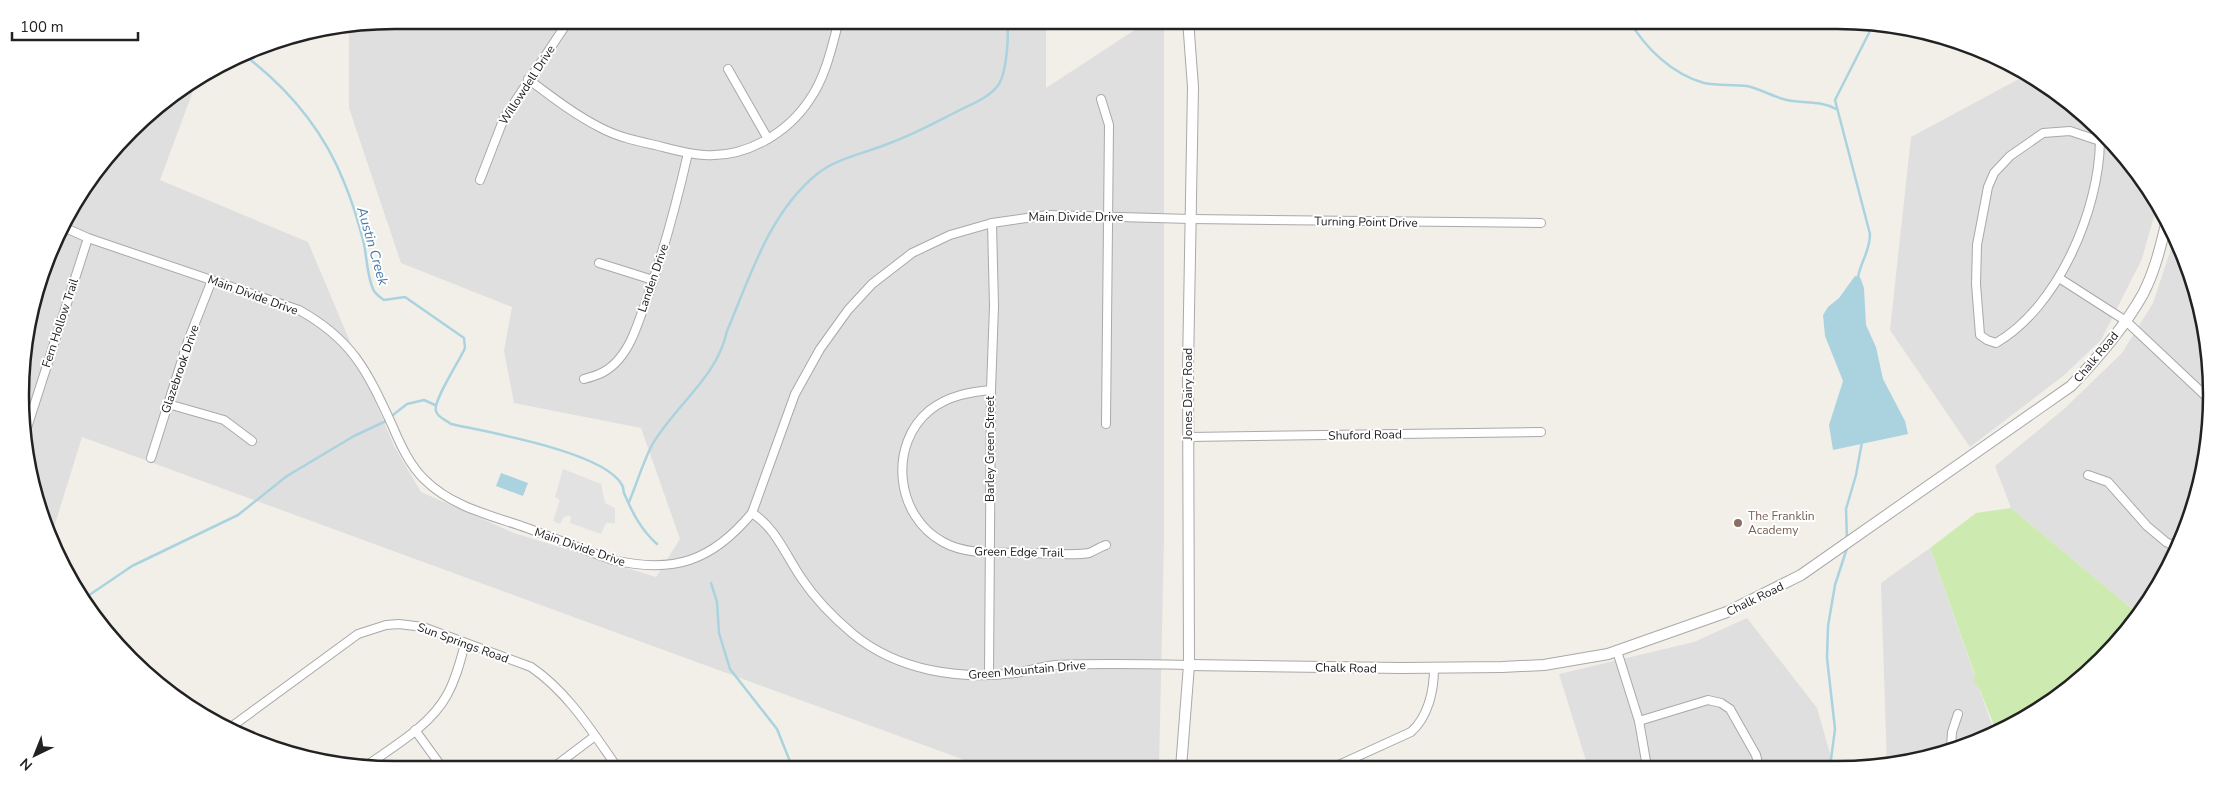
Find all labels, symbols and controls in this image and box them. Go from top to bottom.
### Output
scale bar [12,10,139,42]
text: 100 m [20,17,64,37]
street label: Willowdell Drive [495,42,559,128]
water label: Austin Creek [352,204,393,288]
street label: Main Divide Drive [1029,209,1123,225]
street label: Turning Point Drive [1314,213,1418,231]
street label: Landen Drive [634,242,672,314]
street label: Main Divide Drive [206,271,300,319]
street label: Fern Hollow Trail [38,276,82,370]
street label: Glazebrook Drive [157,323,203,415]
street label: Chalk Road [2070,328,2122,386]
street label: Jones Dairy Road [1180,348,1196,441]
street label: Barley Green Street [982,395,998,502]
street label: Shuford Road [1328,426,1402,444]
place label: The Franklin Academy [1748,508,1815,538]
marker: The Franklin Academy [1732,517,1744,529]
street label: Main Divide Drive [533,524,627,570]
street label: Green Edge Trail [974,543,1064,561]
street label: Chalk Road [1724,578,1786,620]
street label: Sun Springs Road [415,619,511,667]
street label: Green Mountain Drive [968,657,1086,683]
street label: Chalk Road [1315,659,1377,677]
north arrow [10,730,60,780]
text: N [16,754,37,775]

